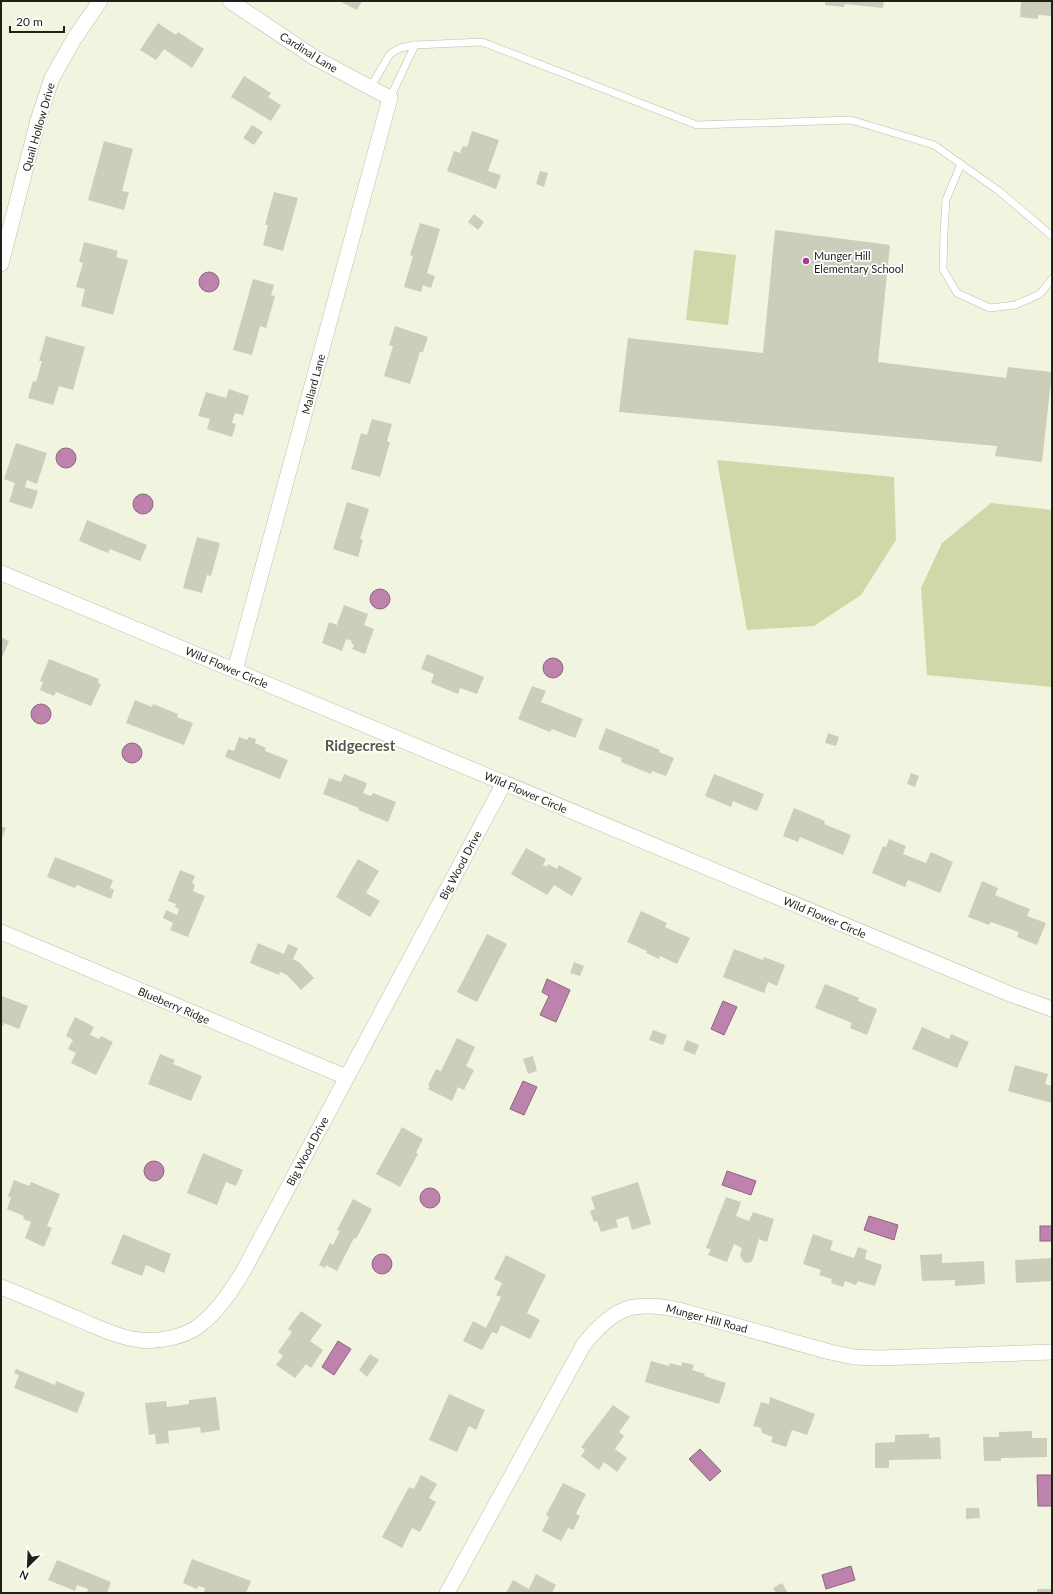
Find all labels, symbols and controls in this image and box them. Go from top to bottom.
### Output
scale bar [10,8,64,34]
text: 20 m [16,14,43,29]
street label: Cardinal Lane [278,29,340,75]
street label: Quail Hollow Drive [19,81,57,173]
place label: Munger Hill Elementary School [814,249,904,275]
marker: Munger Hill Elementary School [801,256,811,266]
street label: Mallard Lane [299,352,327,416]
street label: Wild Flower Circle [184,644,271,690]
district label: Ridgecrest [325,736,396,754]
street label: Wild Flower Circle [483,769,570,815]
street label: Big Wood Drive [436,828,484,902]
street label: Wild Flower Circle [782,894,869,940]
street label: Blueberry Ridge [136,984,212,1026]
street label: Big Wood Drive [283,1114,331,1188]
street label: Munger Hill Road [665,1301,749,1335]
north arrow [8,1546,48,1586]
text: N [17,1568,30,1583]

